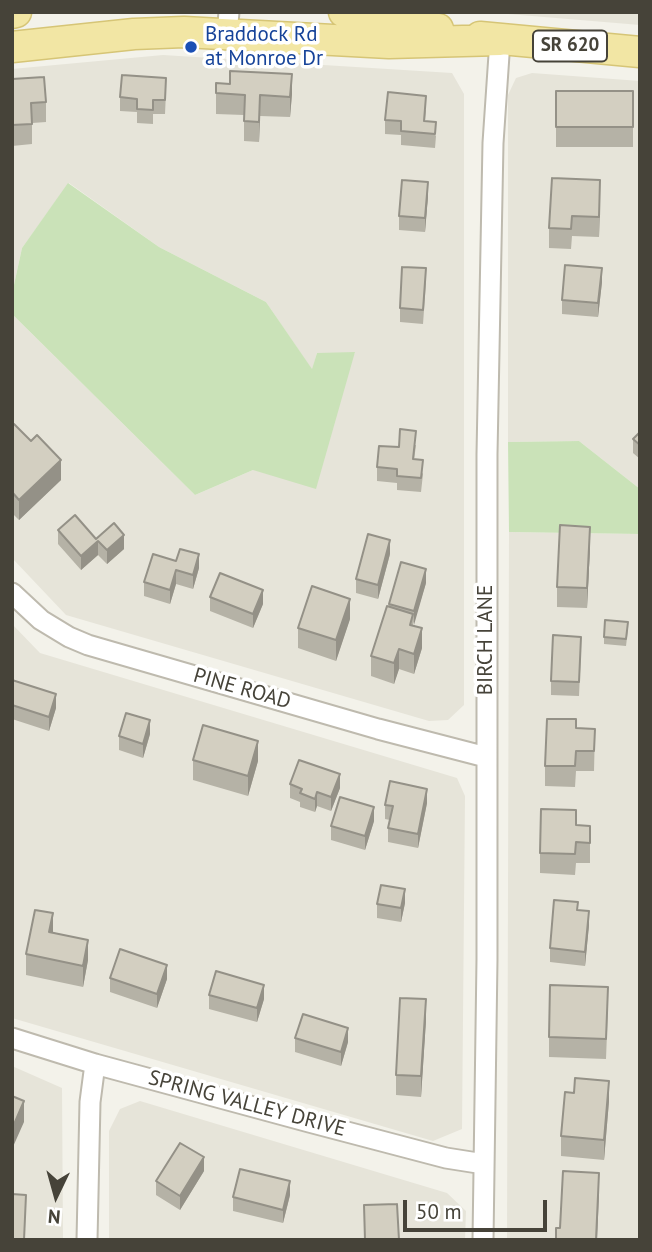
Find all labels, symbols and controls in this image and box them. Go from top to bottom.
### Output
place label: Braddock Rd at Monroe Dr [205,22,323,72]
road number: SR 620 [533,30,607,61]
marker: Braddock Rd at Monroe Dr [183,39,199,55]
street label: BIRCH LANE [473,585,499,695]
street label: PINE ROAD [190,663,294,715]
street label: SPRING VALLEY DRIVE [146,1066,348,1142]
north arrow [21,1161,91,1231]
scale bar [407,1186,550,1230]
text: 50 m [416,1198,462,1225]
text: N [47,1204,61,1229]

